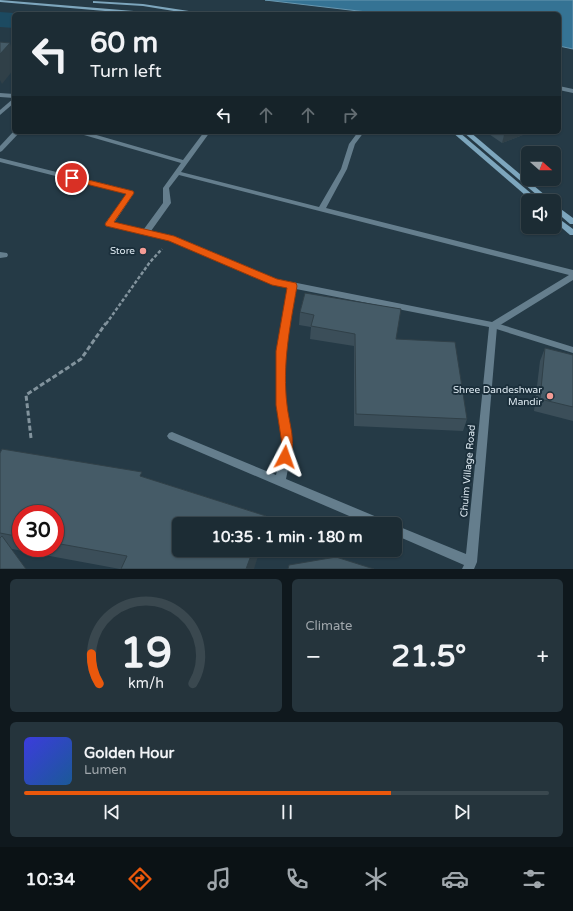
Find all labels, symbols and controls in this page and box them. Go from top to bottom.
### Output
text: 60 m [90,26,158,60]
icon: left [24,28,76,80]
text: Turn left [90,60,162,82]
icon: left [213,104,235,126]
icon: ahead [255,104,277,126]
icon: ahead [297,104,319,126]
icon: right [339,104,361,126]
north arrow [521,146,561,186]
map controls [521,146,561,234]
pin [55,161,89,195]
icon: arrive [61,167,83,189]
button: sound [521,194,561,234]
place label: Store [110,245,135,257]
marker: Store [138,246,148,256]
place label: Shree Dandeshwar Mandir [453,384,542,408]
marker: Shree Dandeshwar Mandir [545,391,555,401]
street label: Chuim Village Road [458,424,478,518]
position arrow [264,436,306,478]
speed limit sign: 30 [12,505,64,557]
text: 10:35 · 1 min · 180 m [212,528,362,546]
text: Climate [306,618,352,634]
text: 19 [120,628,172,678]
text: 21.5° [391,638,466,675]
text: − [306,644,321,670]
text: + [537,644,549,670]
text: km/h [128,674,164,691]
text: Golden Hour [84,744,174,762]
text: Lumen [84,762,127,778]
icon: previous [101,801,123,823]
icon: pause [276,801,298,823]
icon: next [451,801,473,823]
icon: directions [126,865,154,893]
icon: music [205,865,233,893]
icon: phone [283,865,311,893]
icon: climate [362,865,390,893]
icon: car [441,865,469,893]
icon: filters [520,865,548,893]
text: 10:34 [25,868,75,890]

